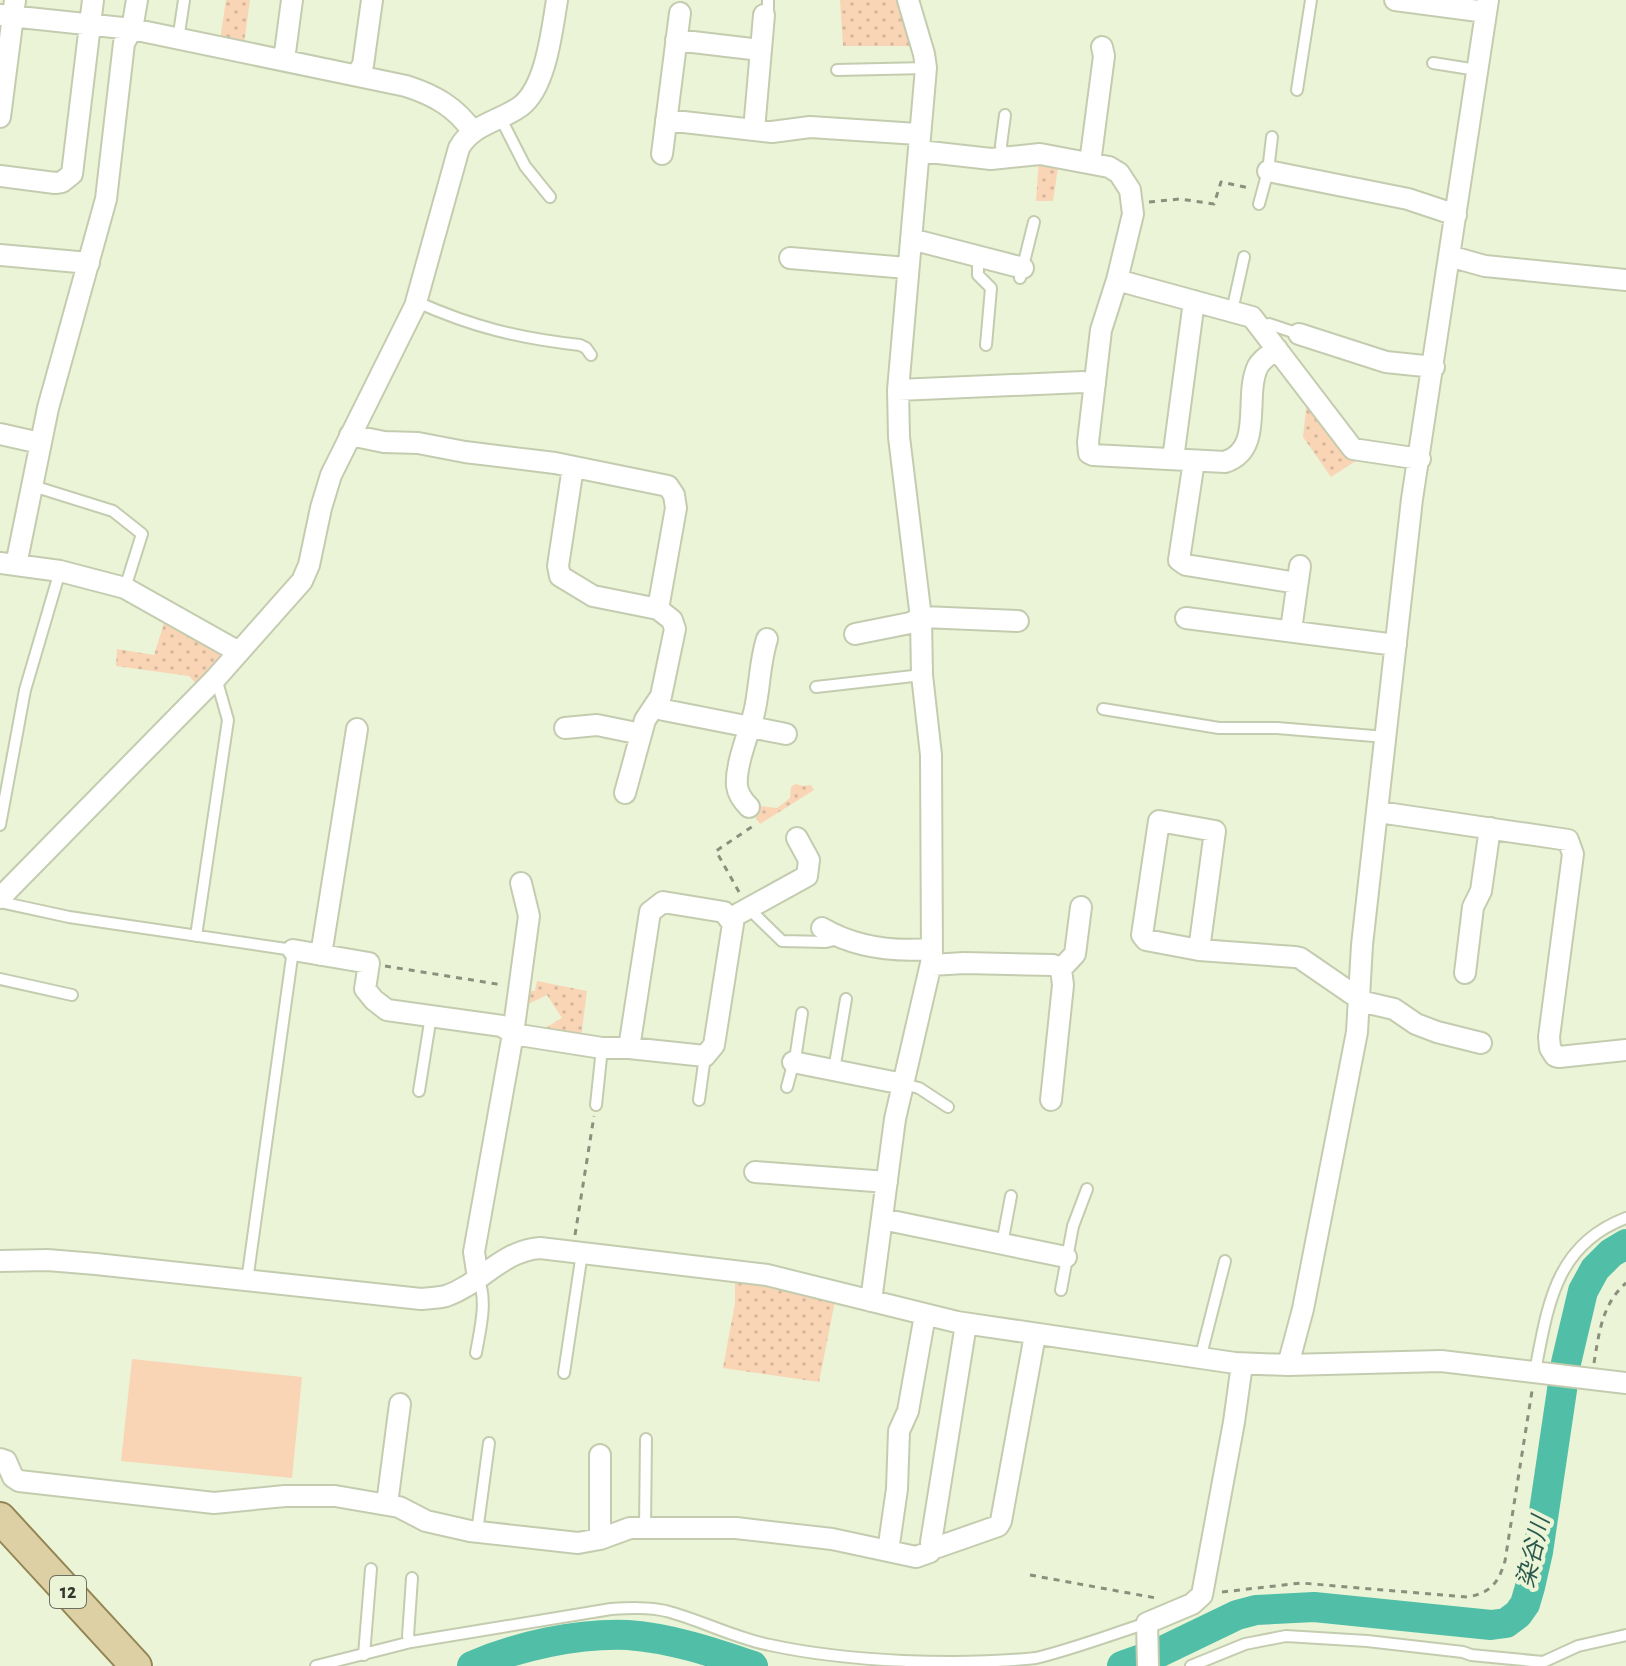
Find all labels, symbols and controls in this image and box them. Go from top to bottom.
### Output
water label: 染谷川 [1512,1511,1554,1590]
road number: 12 [50,1576,86,1608]

